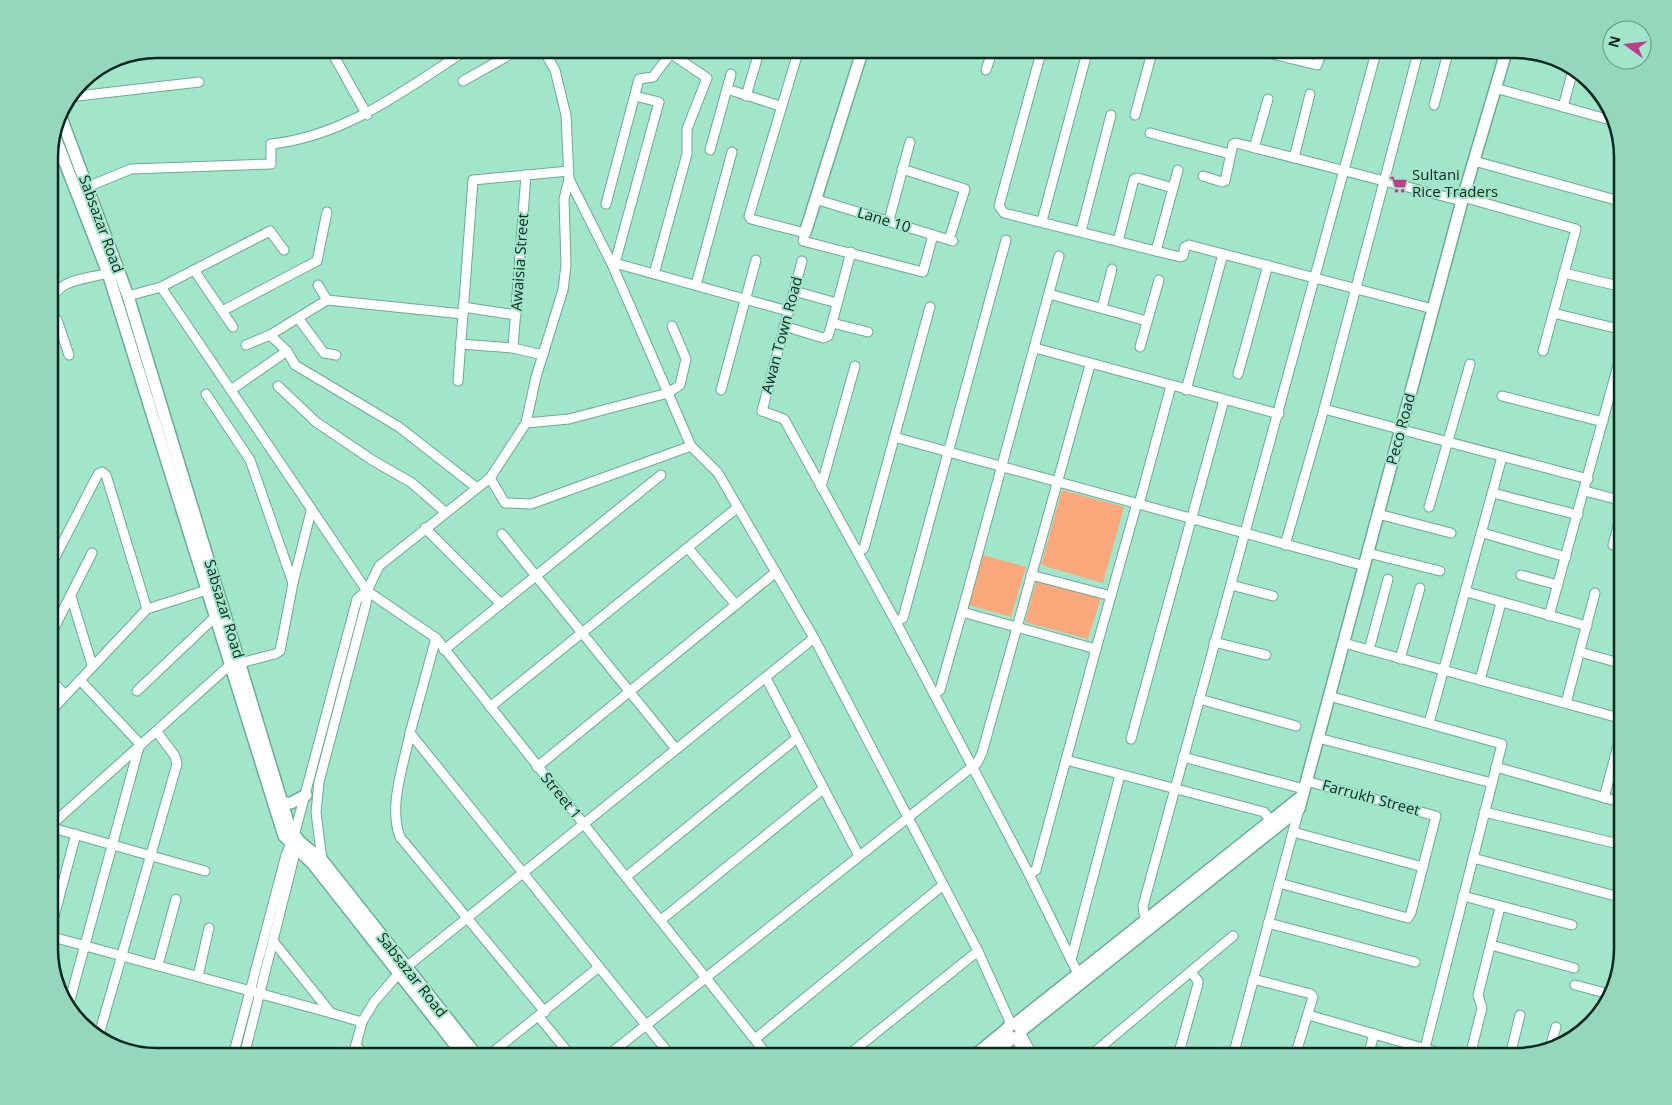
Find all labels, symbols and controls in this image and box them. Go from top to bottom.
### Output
north arrow [1602,20,1652,70]
text: N [1603,34,1625,49]
place label: Sultani Rice Traders [1412,164,1498,201]
street label: Sabsazar Road [75,172,129,275]
supermarket icon: Sultani Rice Traders [1388,174,1408,194]
street label: Lane 10 [855,201,913,237]
street label: Awaisia Street [506,212,532,312]
street label: Awan Town Road [756,274,806,395]
street label: Peco Road [1381,391,1419,467]
street label: Sabsazar Road [200,557,249,661]
street label: Street 1 [537,768,587,823]
street label: Farrukh Street [1320,774,1422,820]
street label: Sabsazar Road [373,928,452,1021]

